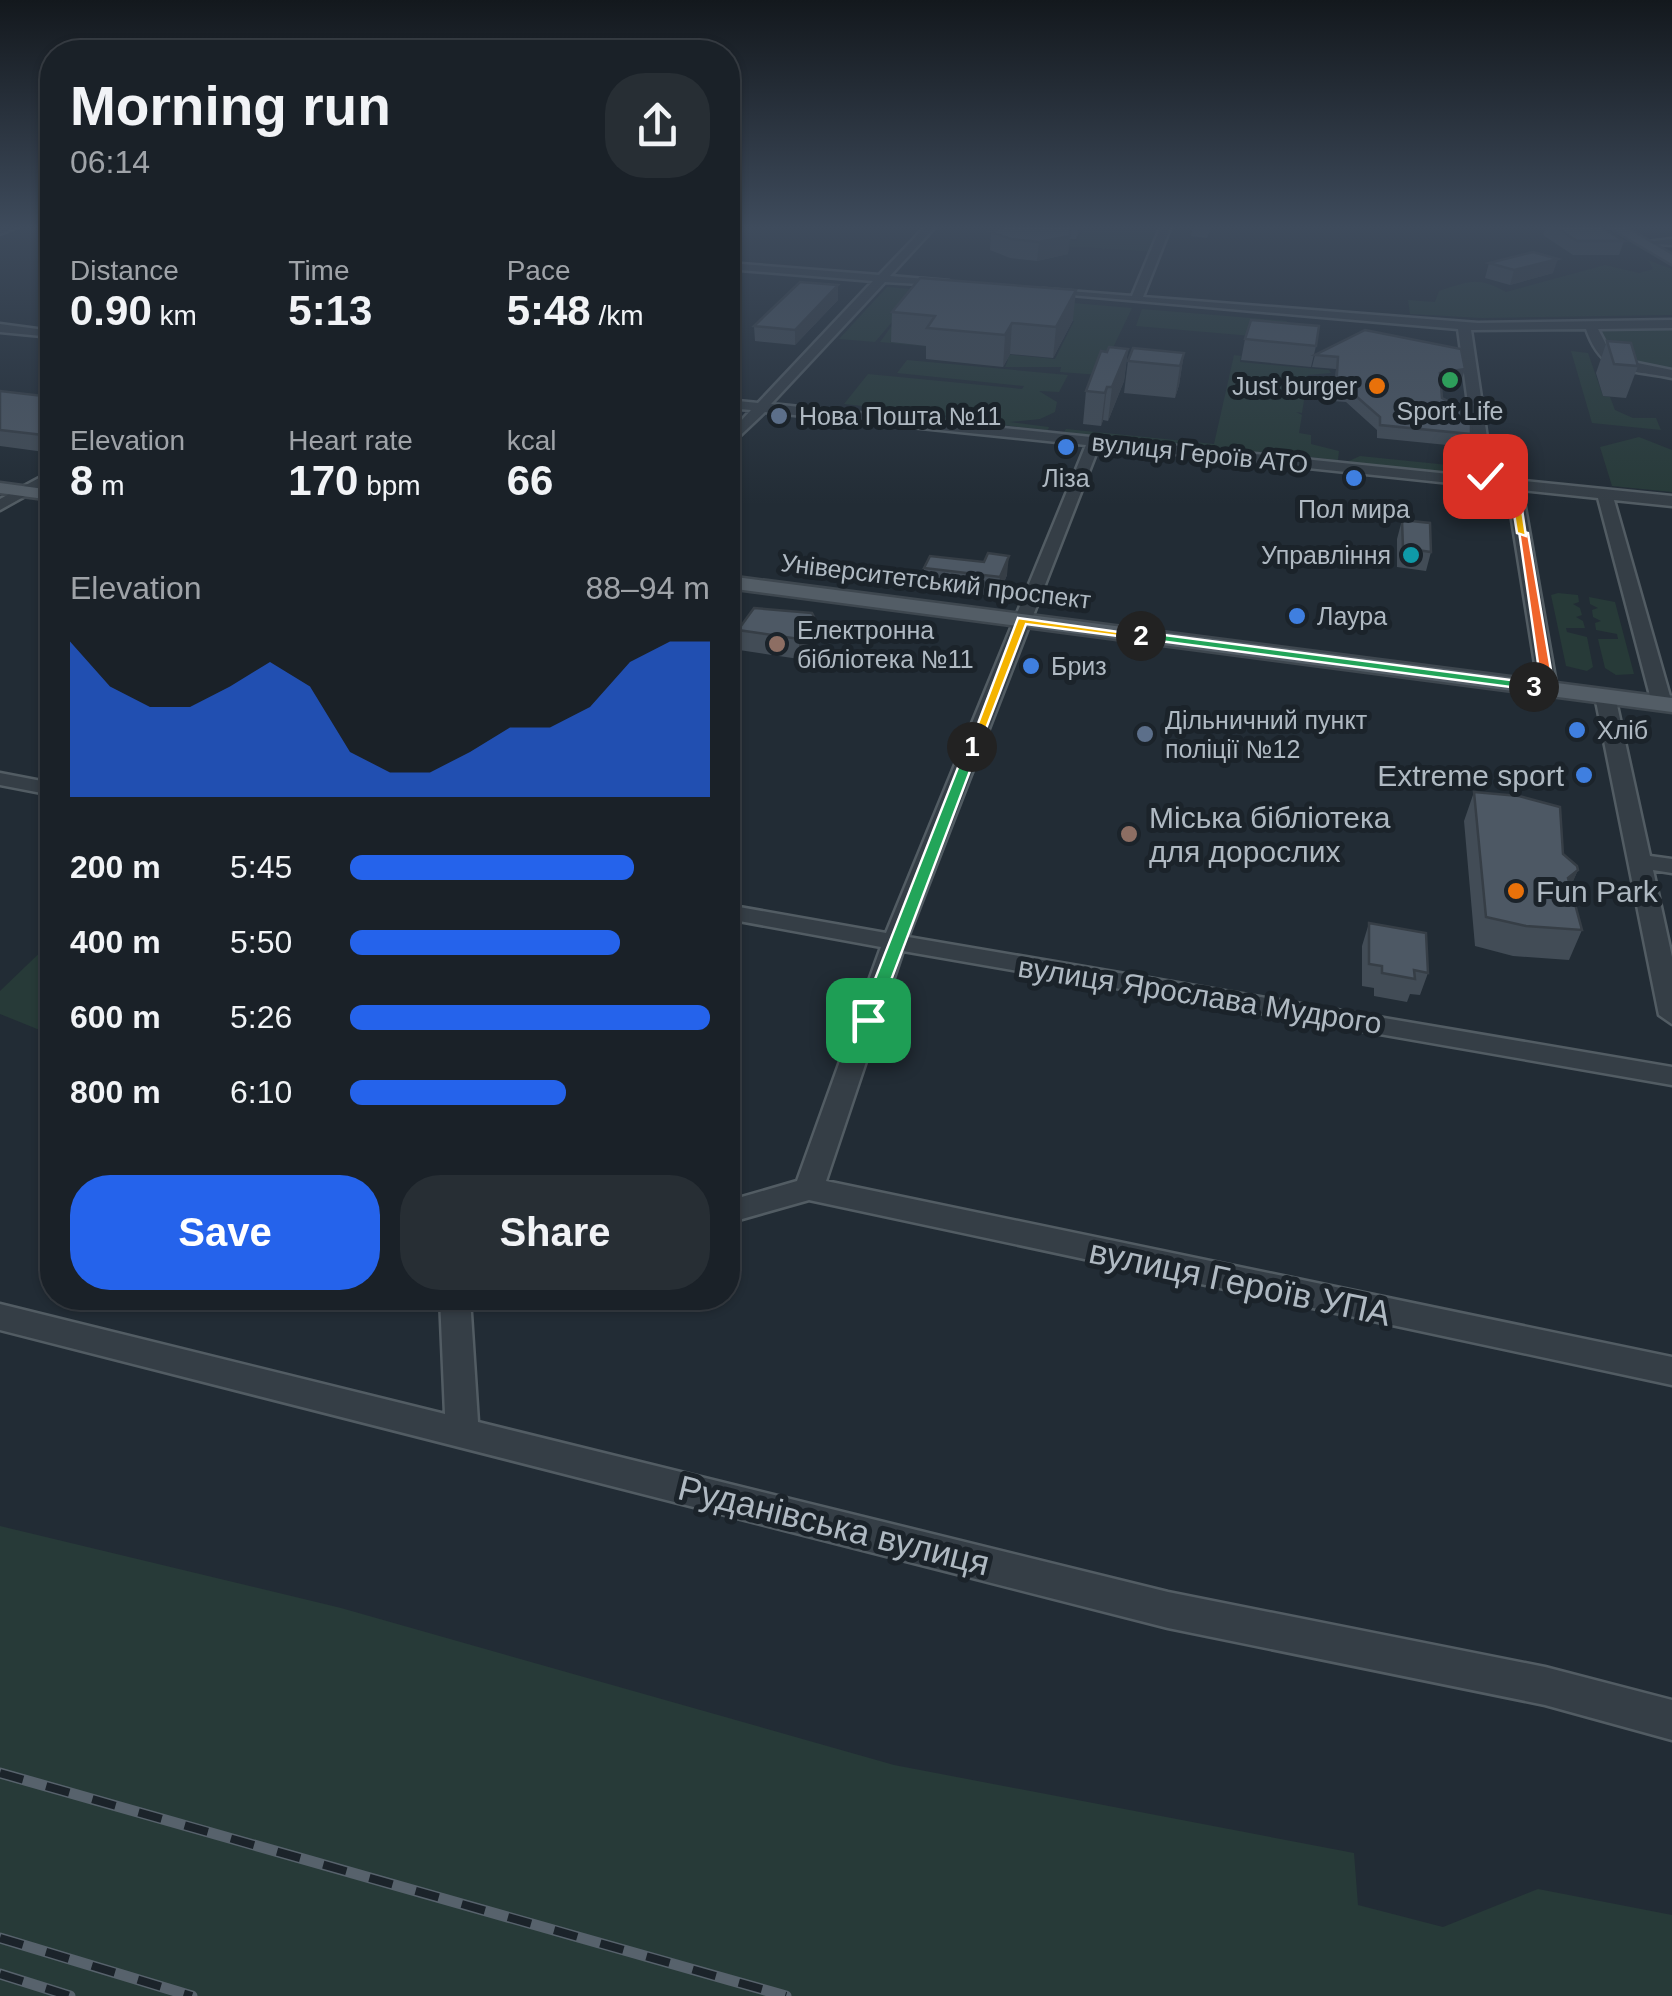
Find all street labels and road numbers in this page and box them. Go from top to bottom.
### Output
street label: вулиця Героїв АТО [1091,428,1309,478]
street label: Університетський проспект [779,548,1093,614]
street label: вулиця Ярослава Мудрого [1016,950,1384,1040]
street label: вулиця Героїв УПА [1086,1231,1395,1333]
street label: Руданівська вулиця [674,1467,994,1583]

